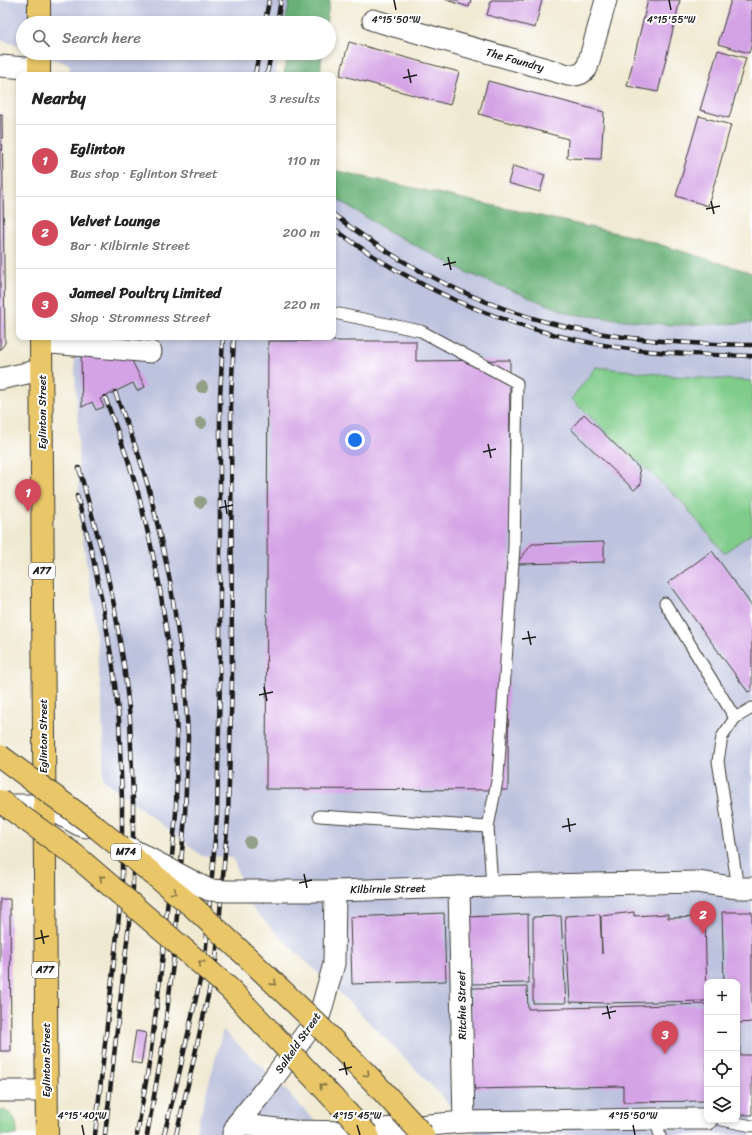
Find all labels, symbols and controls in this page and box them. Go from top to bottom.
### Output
text: 4°15'50"W [372,11,421,29]
text: 4°15'55"W [647,11,696,29]
search box [16,16,336,60]
text: Search here [62,25,141,51]
icon: search [30,27,52,49]
street label: The Foundry [484,43,547,77]
text: Nearby [32,83,86,113]
text: 3 results [269,87,320,110]
text: Eglinton [70,136,125,162]
text: 1 [42,149,48,172]
text: 110 m [287,149,320,172]
text: Bus stop · Eglinton Street [70,162,218,185]
text: Velvet Lounge [70,208,160,234]
text: 2 [41,221,49,244]
text: 200 m [283,221,320,244]
text: Bar · Kilbirnie Street [70,234,190,257]
text: Jameel Poultry Limited [70,280,221,306]
text: 3 [41,293,49,316]
text: 220 m [283,293,320,316]
text: Shop · Stromness Street [70,306,211,329]
street label: Eglinton Street [33,375,52,449]
your location [345,430,365,450]
pin: 1 [15,479,41,512]
road number: A77 [29,563,55,579]
street label: Eglinton Street [34,699,53,773]
road number: M74 [111,844,141,860]
one-way arrow [100,876,107,883]
street label: Kilbirnie Street [350,879,426,899]
one-way arrow [170,887,177,894]
pin: 2 [690,901,716,934]
one-way arrow [198,961,205,968]
road number: A77 [32,962,58,978]
street label: Ritchie Street [452,970,472,1040]
one-way arrow [269,978,277,986]
map controls [704,979,740,1123]
button: + [704,979,740,1015]
street label: Salkeld Street [270,1008,326,1078]
button: − [704,1015,740,1051]
pin: 3 [652,1021,678,1054]
street label: Eglinton Street [37,1023,56,1097]
button: locate [704,1051,740,1087]
one-way arrow [362,1069,369,1077]
one-way arrow [319,1083,327,1091]
button: layers [704,1087,740,1123]
text: 4°15'40"W [57,1107,107,1125]
text: 4°15'45"W [333,1107,382,1125]
text: 4°15'50"W [609,1107,658,1125]

